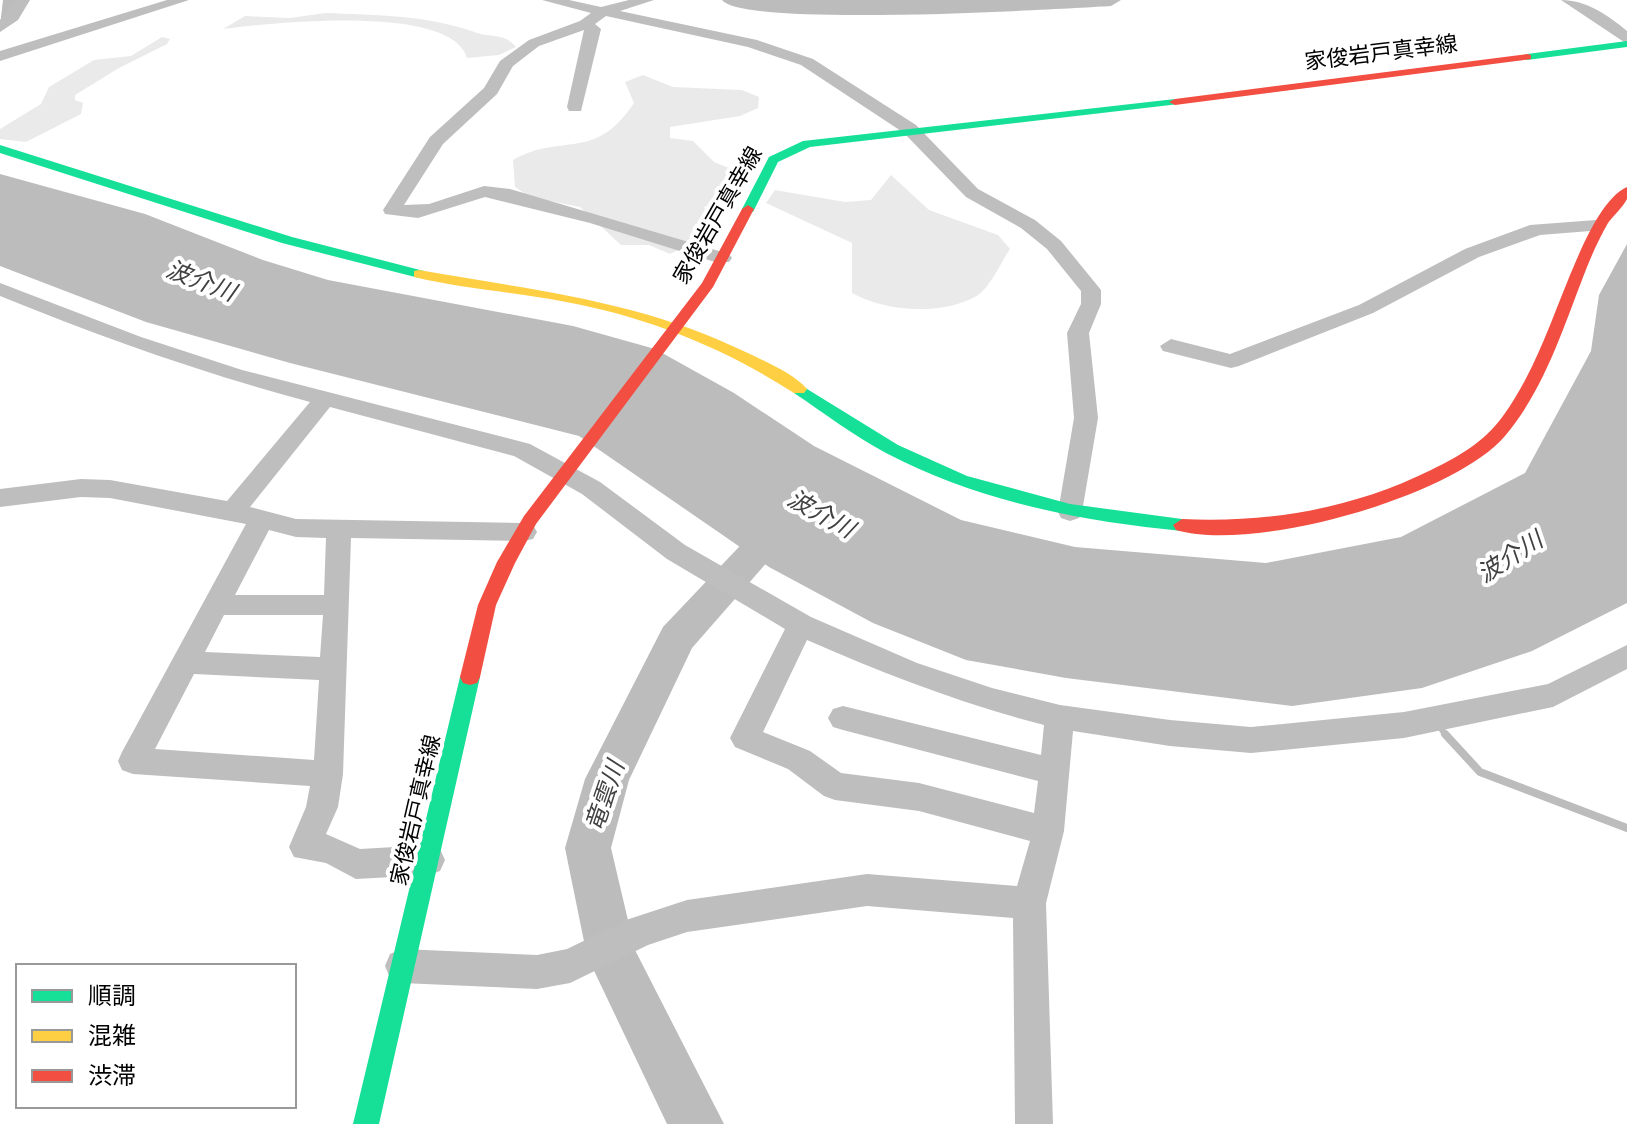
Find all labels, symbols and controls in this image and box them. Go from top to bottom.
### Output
street label: 家俊岩戸真幸線 [1303,28,1459,77]
street label: 家俊岩戸真幸線 [666,141,769,290]
water label: 波介川 [162,252,244,310]
water label: 波介川 [782,482,863,547]
water label: 波介川 [1471,522,1551,590]
street label: 家俊岩戸真幸線 [383,732,448,889]
water label: 竜雲川 [577,754,633,835]
legend [16,964,296,1108]
text: 順調 [88,979,136,1012]
text: 混雑 [88,1019,136,1052]
text: 渋滞 [88,1059,136,1092]

